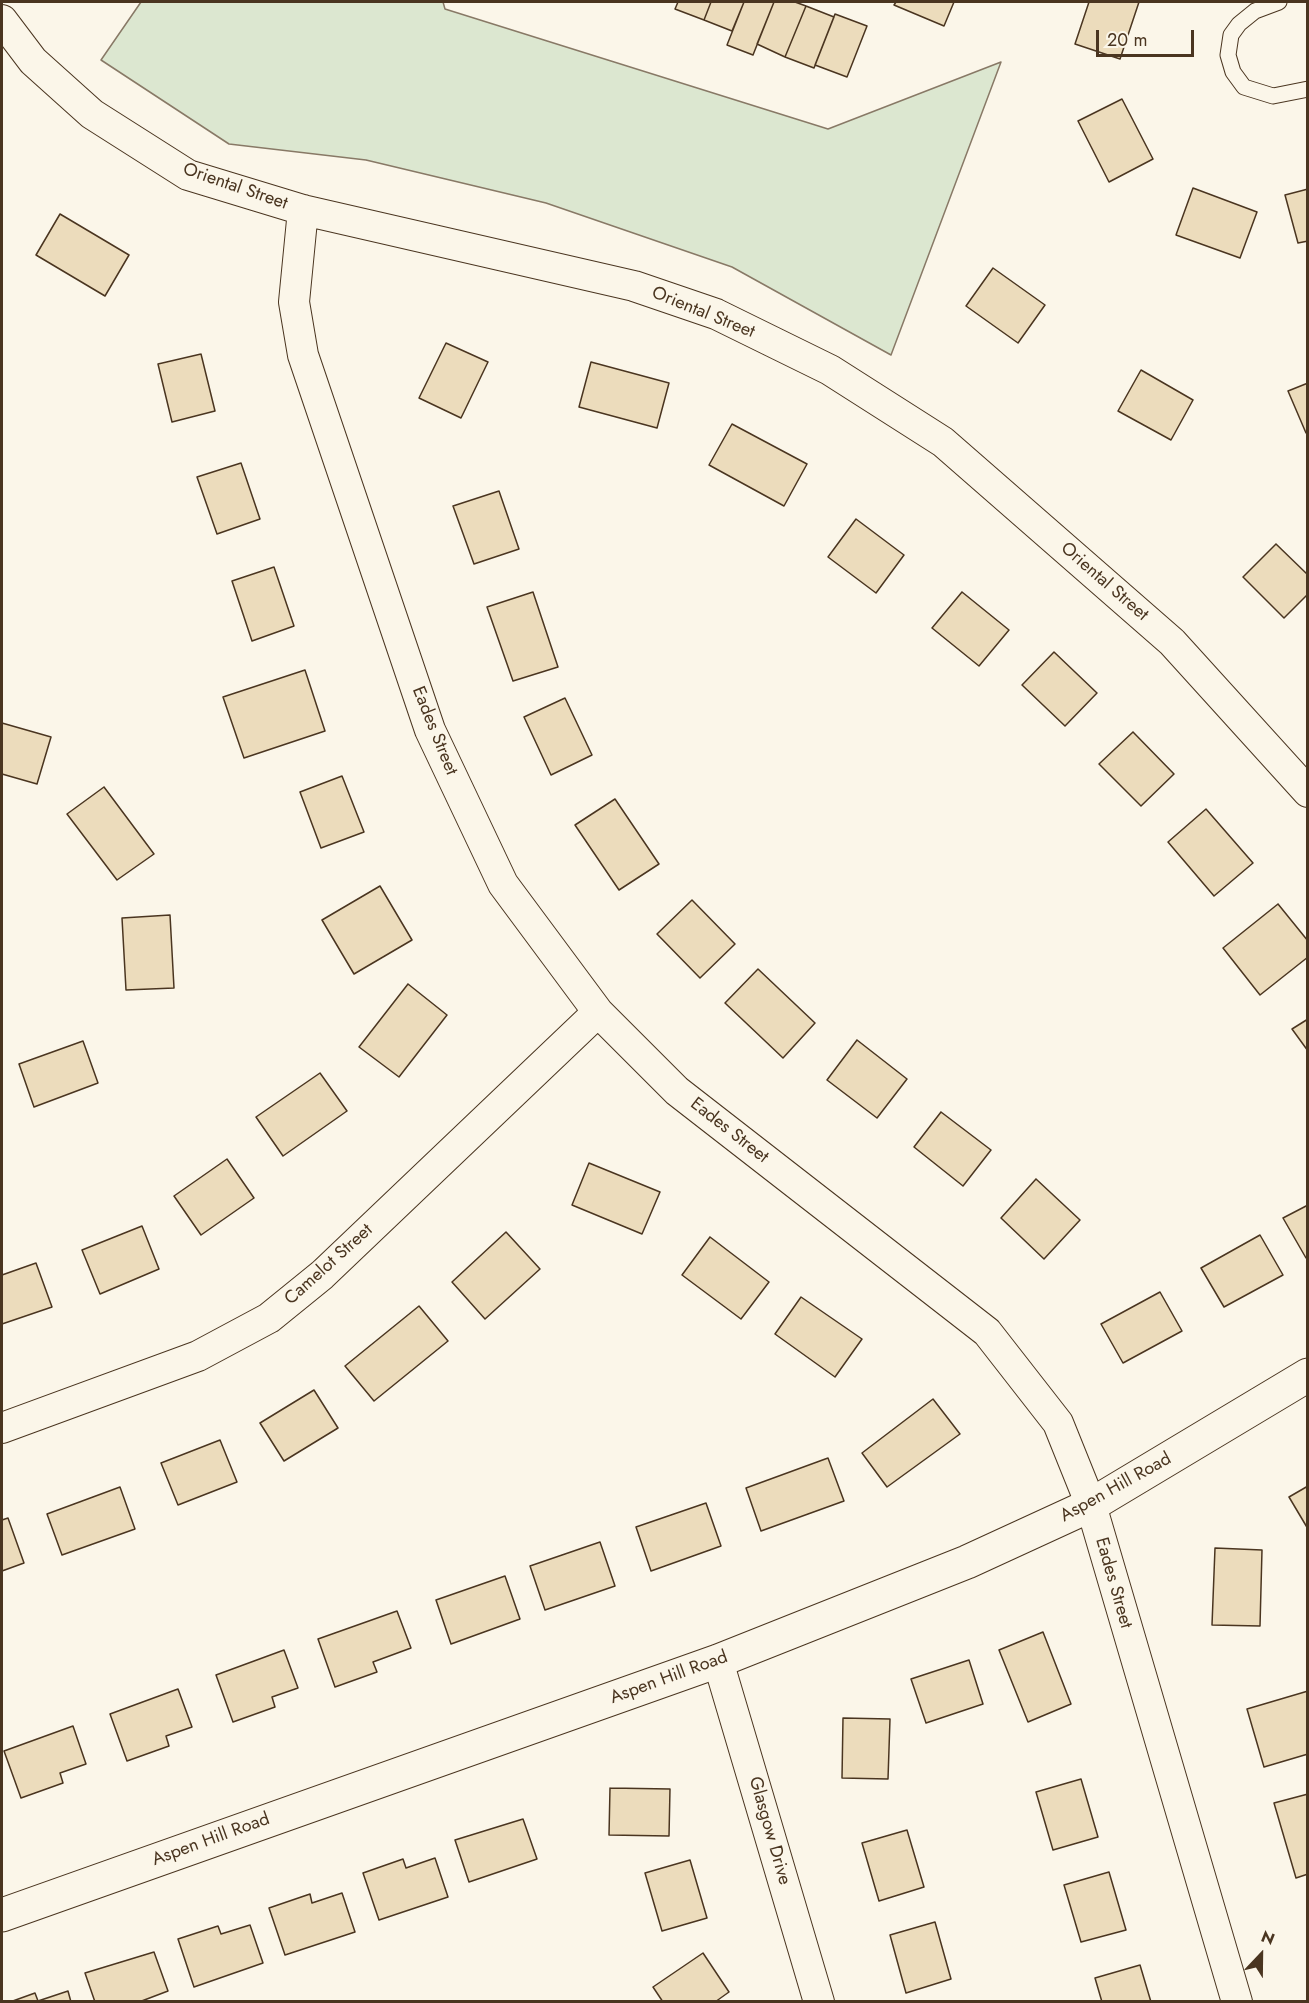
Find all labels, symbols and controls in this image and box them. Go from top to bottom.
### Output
scale bar [1099,18,1196,56]
text: 20 m [1107,27,1147,53]
street label: Oriental Street [180,159,290,215]
street label: Oriental Street [648,283,758,343]
street label: Oriental Street [1056,538,1152,626]
street label: Eades Street [406,684,462,778]
street label: Eades Street [685,1094,773,1168]
street label: Camelot Street [281,1220,377,1310]
street label: Aspen Hill Road [1057,1449,1175,1527]
street label: Eades Street [1090,1535,1136,1631]
street label: Aspen Hill Road [607,1647,731,1709]
street label: Glasgow Drive [743,1774,795,1888]
street label: Aspen Hill Road [149,1809,273,1871]
north arrow [1231,1925,1291,1985]
text: N [1258,1925,1278,1951]

